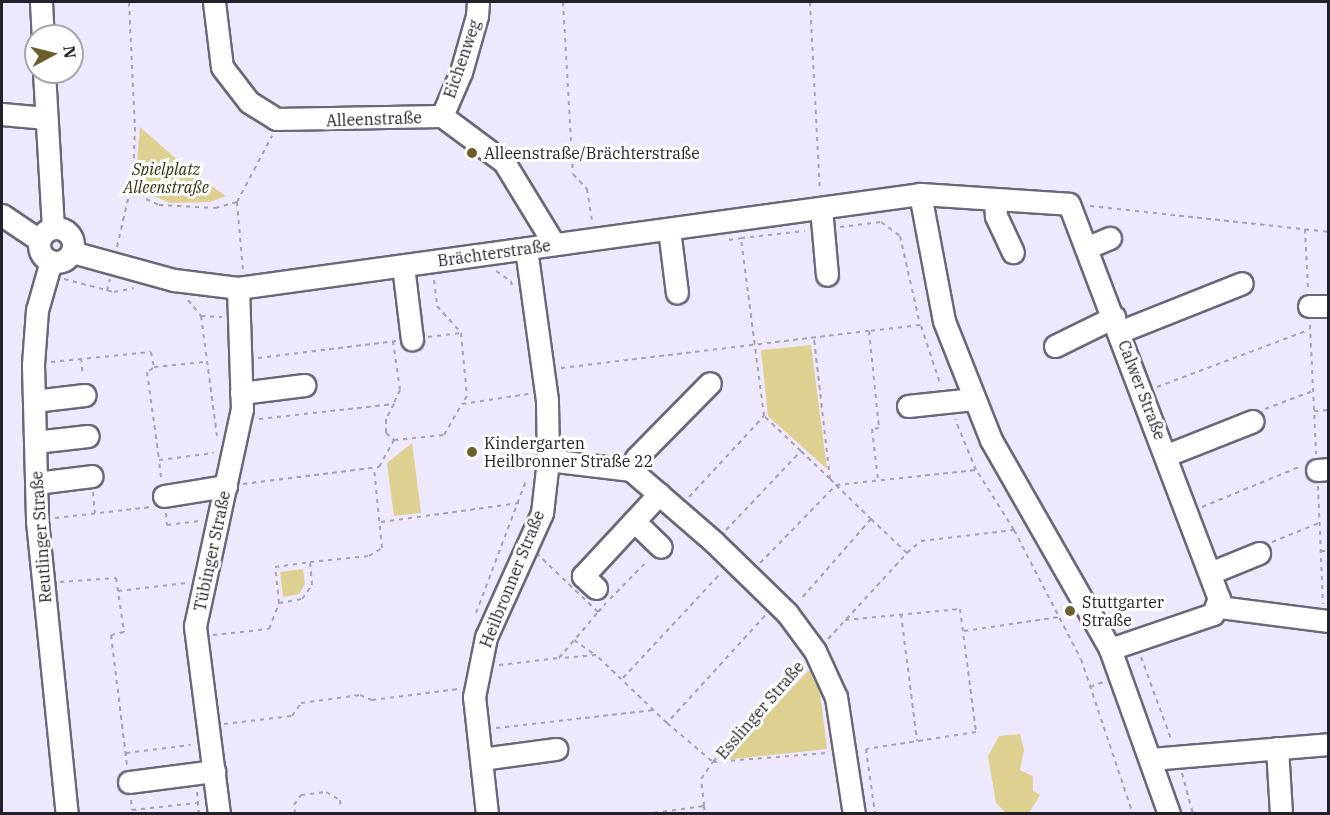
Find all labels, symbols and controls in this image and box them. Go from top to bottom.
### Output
street label: Eichenweg [440,17,484,101]
north arrow [24,24,84,84]
text: N [59,45,81,60]
street label: Alleenstraße [326,108,422,130]
place label: Alleenstraße/Brächterstraße [484,143,700,163]
marker: Alleenstraße/Brächterstraße [465,146,479,160]
park label: Spielplatz Alleenstraße [123,159,209,197]
street label: Brächterstraße [436,236,552,270]
street label: Calwer Straße [1114,337,1170,443]
place label: Kindergarten Heilbronner Straße 22 [484,433,653,471]
marker: Kindergarten Heilbronner Straße 22 [465,445,479,459]
street label: Reutlinger Straße [27,470,55,604]
street label: Tübinger Straße [190,489,234,613]
street label: Heilbronner Straße [476,508,548,650]
place label: Stuttgarter Straße [1082,592,1164,630]
marker: Stuttgarter Straße [1063,604,1077,618]
street label: Esslinger Straße [712,657,808,763]

